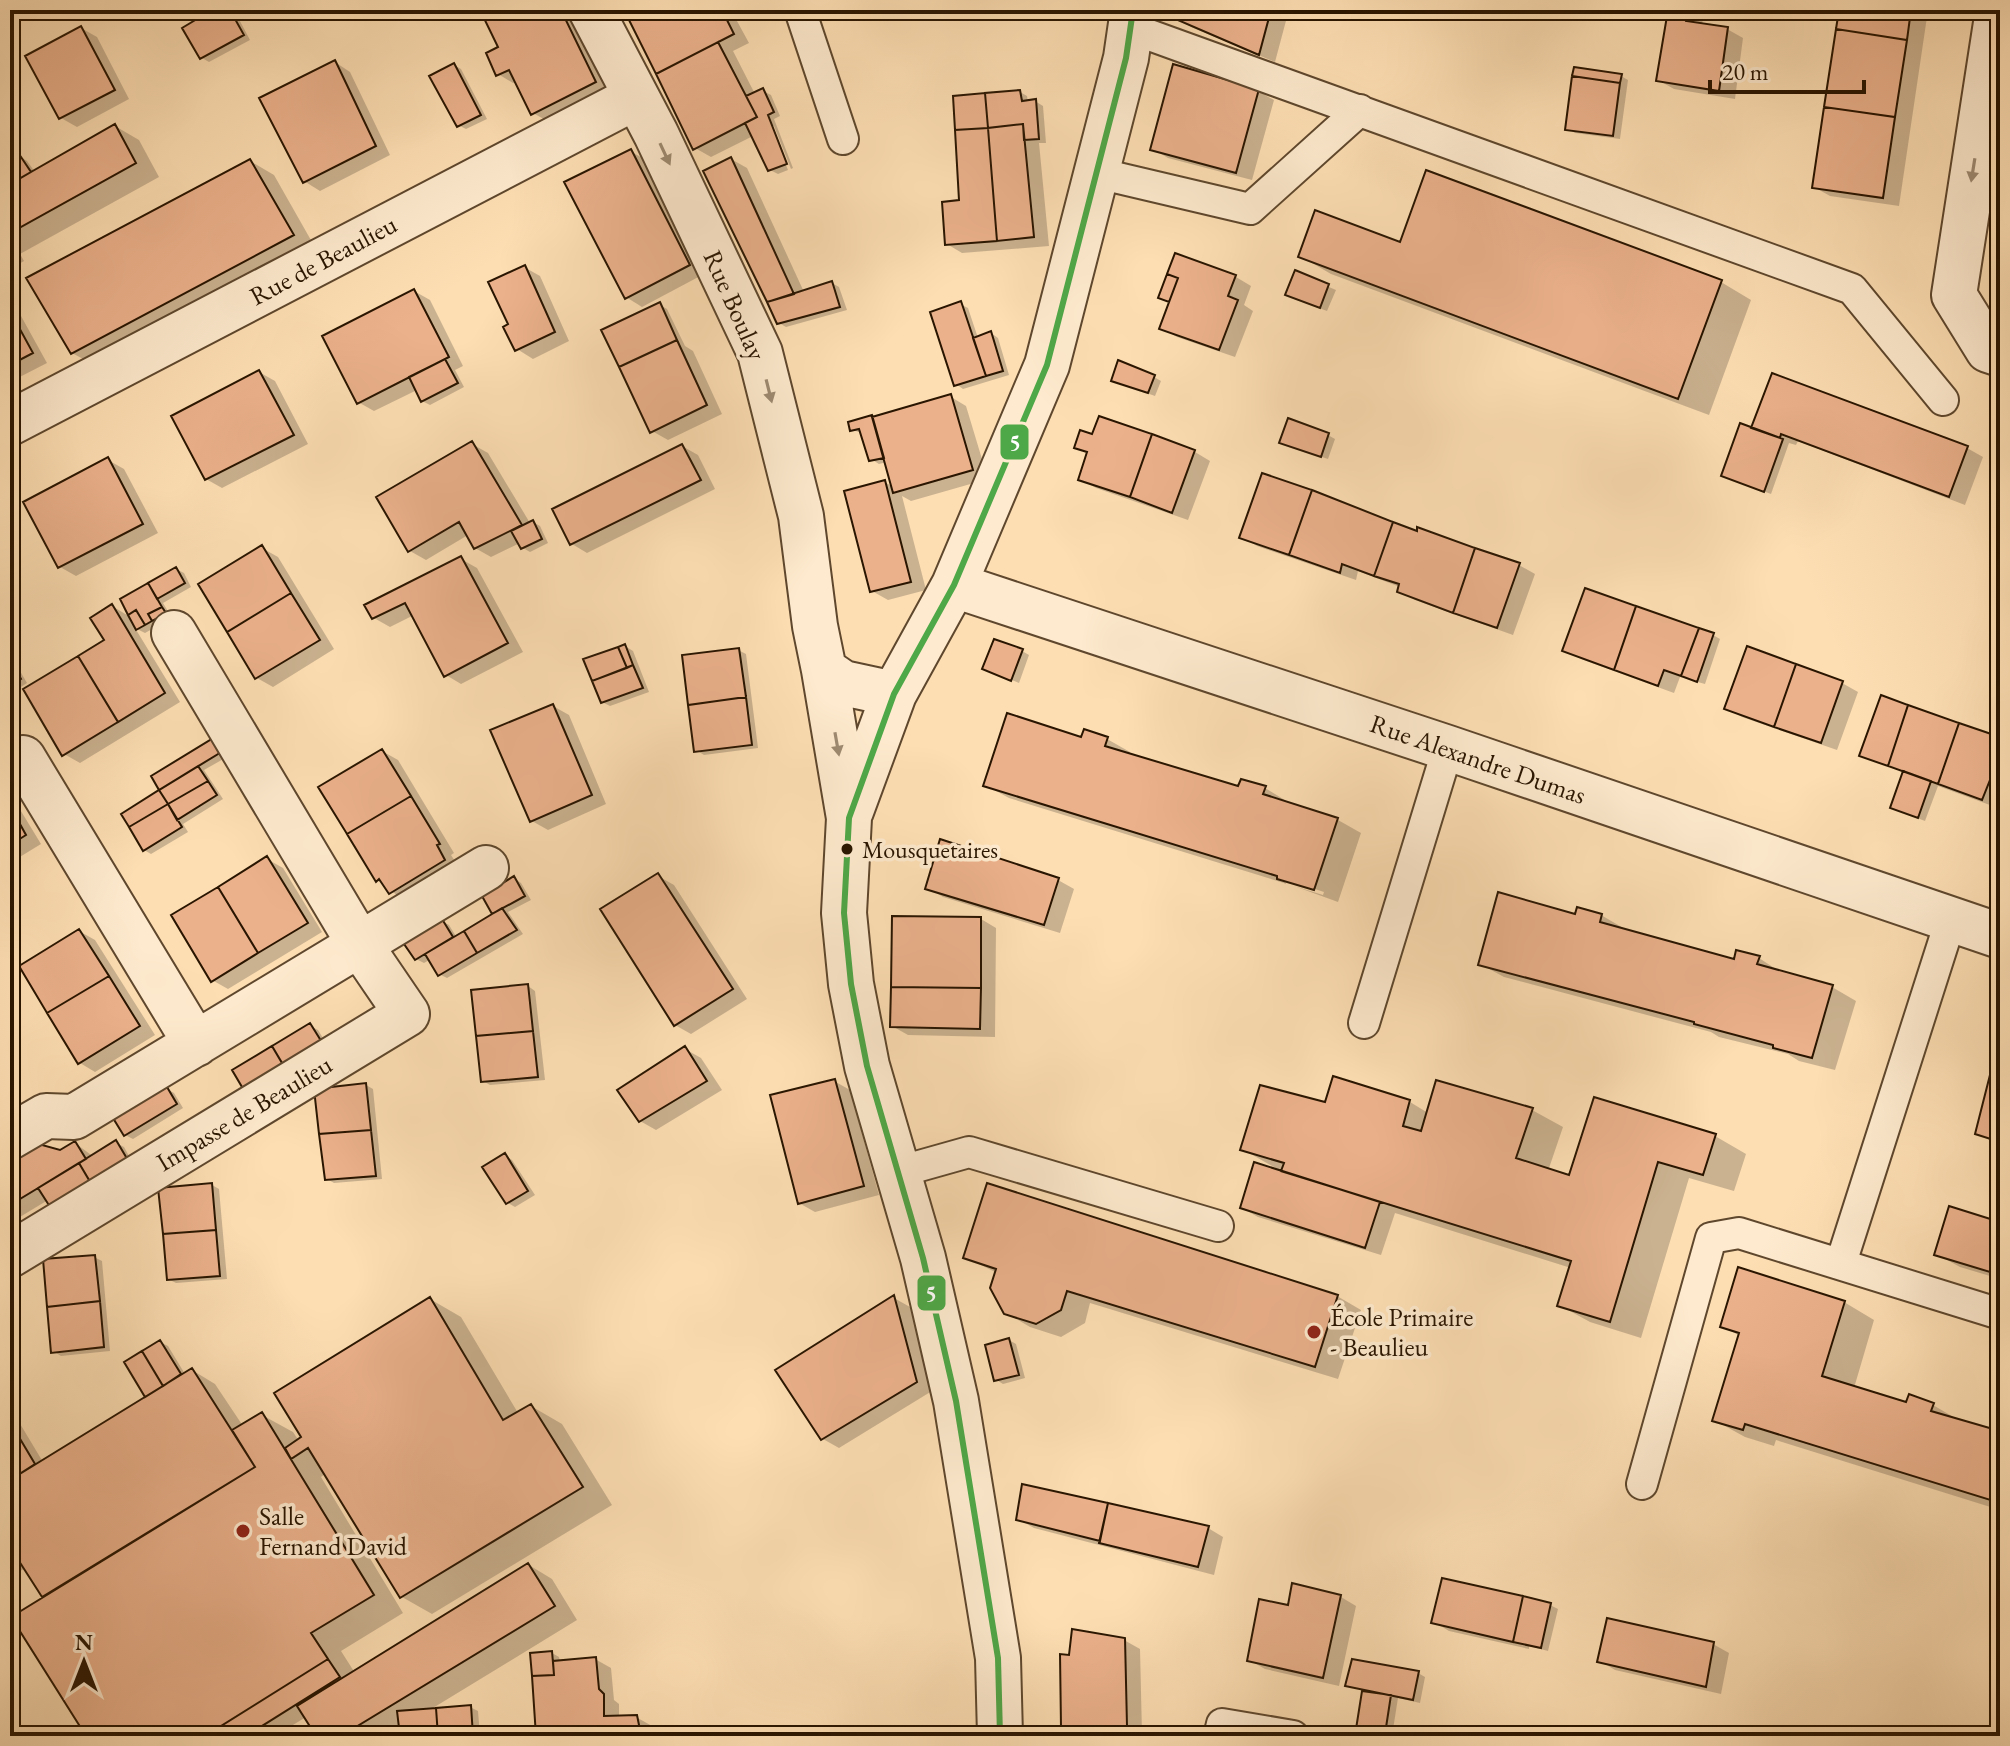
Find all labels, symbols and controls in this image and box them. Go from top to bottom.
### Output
scale bar [1710,44,1864,94]
text: 20 m [1722,56,1769,87]
one-way arrow [658,142,672,166]
one-way arrow [1966,158,1979,183]
street label: Rue de Beaulieu [243,207,403,313]
street label: Rue Boulay [696,245,775,366]
one-way arrow [764,379,776,404]
line badge: 5 [999,423,1030,461]
text: 5 [1009,428,1021,457]
street label: Rue Alexandre Dumas [1366,706,1590,812]
one-way arrow [832,731,844,756]
place label: Mousquetaires [862,834,998,865]
marker: Mousquetaires [839,841,855,857]
street label: Impasse de Beaulieu [150,1047,338,1179]
line badge: 5 [916,1274,947,1312]
text: 5 [925,1279,937,1308]
place label: École Primaire - Beaulieu [1330,1300,1473,1364]
marker: École Primaire - Beaulieu [1305,1323,1323,1341]
place label: Salle Fernand David [259,1499,408,1563]
marker: Salle Fernand David [234,1522,252,1540]
north arrow [44,1622,124,1702]
text: N [75,1628,93,1657]

